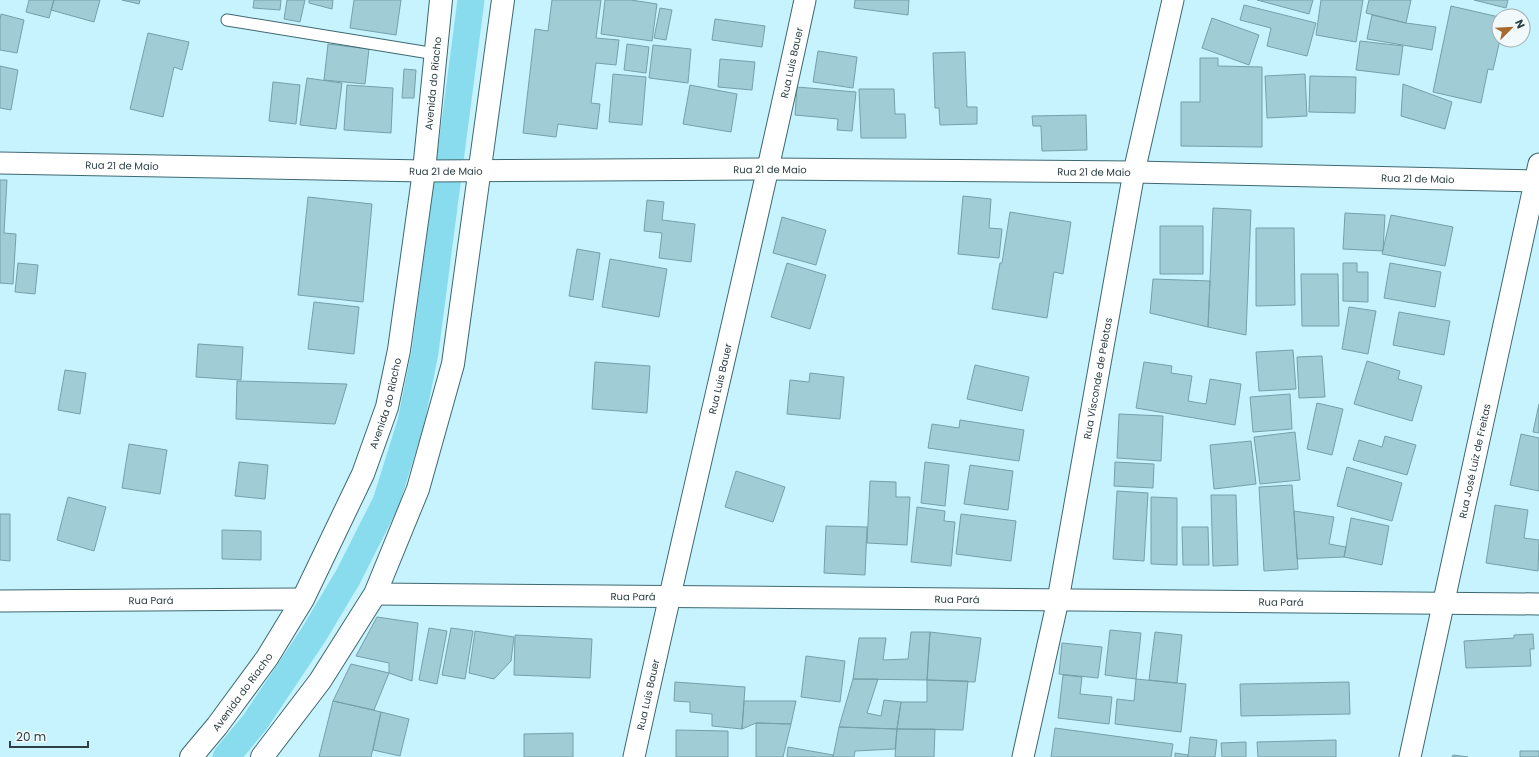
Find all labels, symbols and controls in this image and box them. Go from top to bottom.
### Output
north arrow [1491,8,1531,48]
text: N [1511,17,1529,31]
street label: Rua Luis Bauer [776,25,807,100]
street label: Avenida do Riacho [421,36,445,131]
street label: Rua 21 de Maio [85,157,159,173]
street label: Rua 21 de Maio [733,161,807,177]
street label: Rua 21 de Maio [409,163,483,179]
street label: Rua 21 de Maio [1057,164,1131,179]
street label: Rua 21 de Maio [1381,170,1455,187]
street label: Rua Visconde de Pelotas [1079,316,1116,440]
street label: Rua Luis Bauer [704,341,735,416]
street label: Avenida do Riacho [365,356,405,451]
street label: Rua José Luiz de Freitas [1455,402,1494,520]
street label: Rua Pará [610,589,656,604]
street label: Rua Pará [934,591,980,607]
street label: Rua Pará [128,592,174,608]
street label: Rua Pará [1258,594,1304,609]
street label: Avenida do Riacho [208,650,276,734]
street label: Rua Luis Bauer [633,657,663,731]
scale bar [10,723,88,749]
text: 20 m [16,728,46,745]

